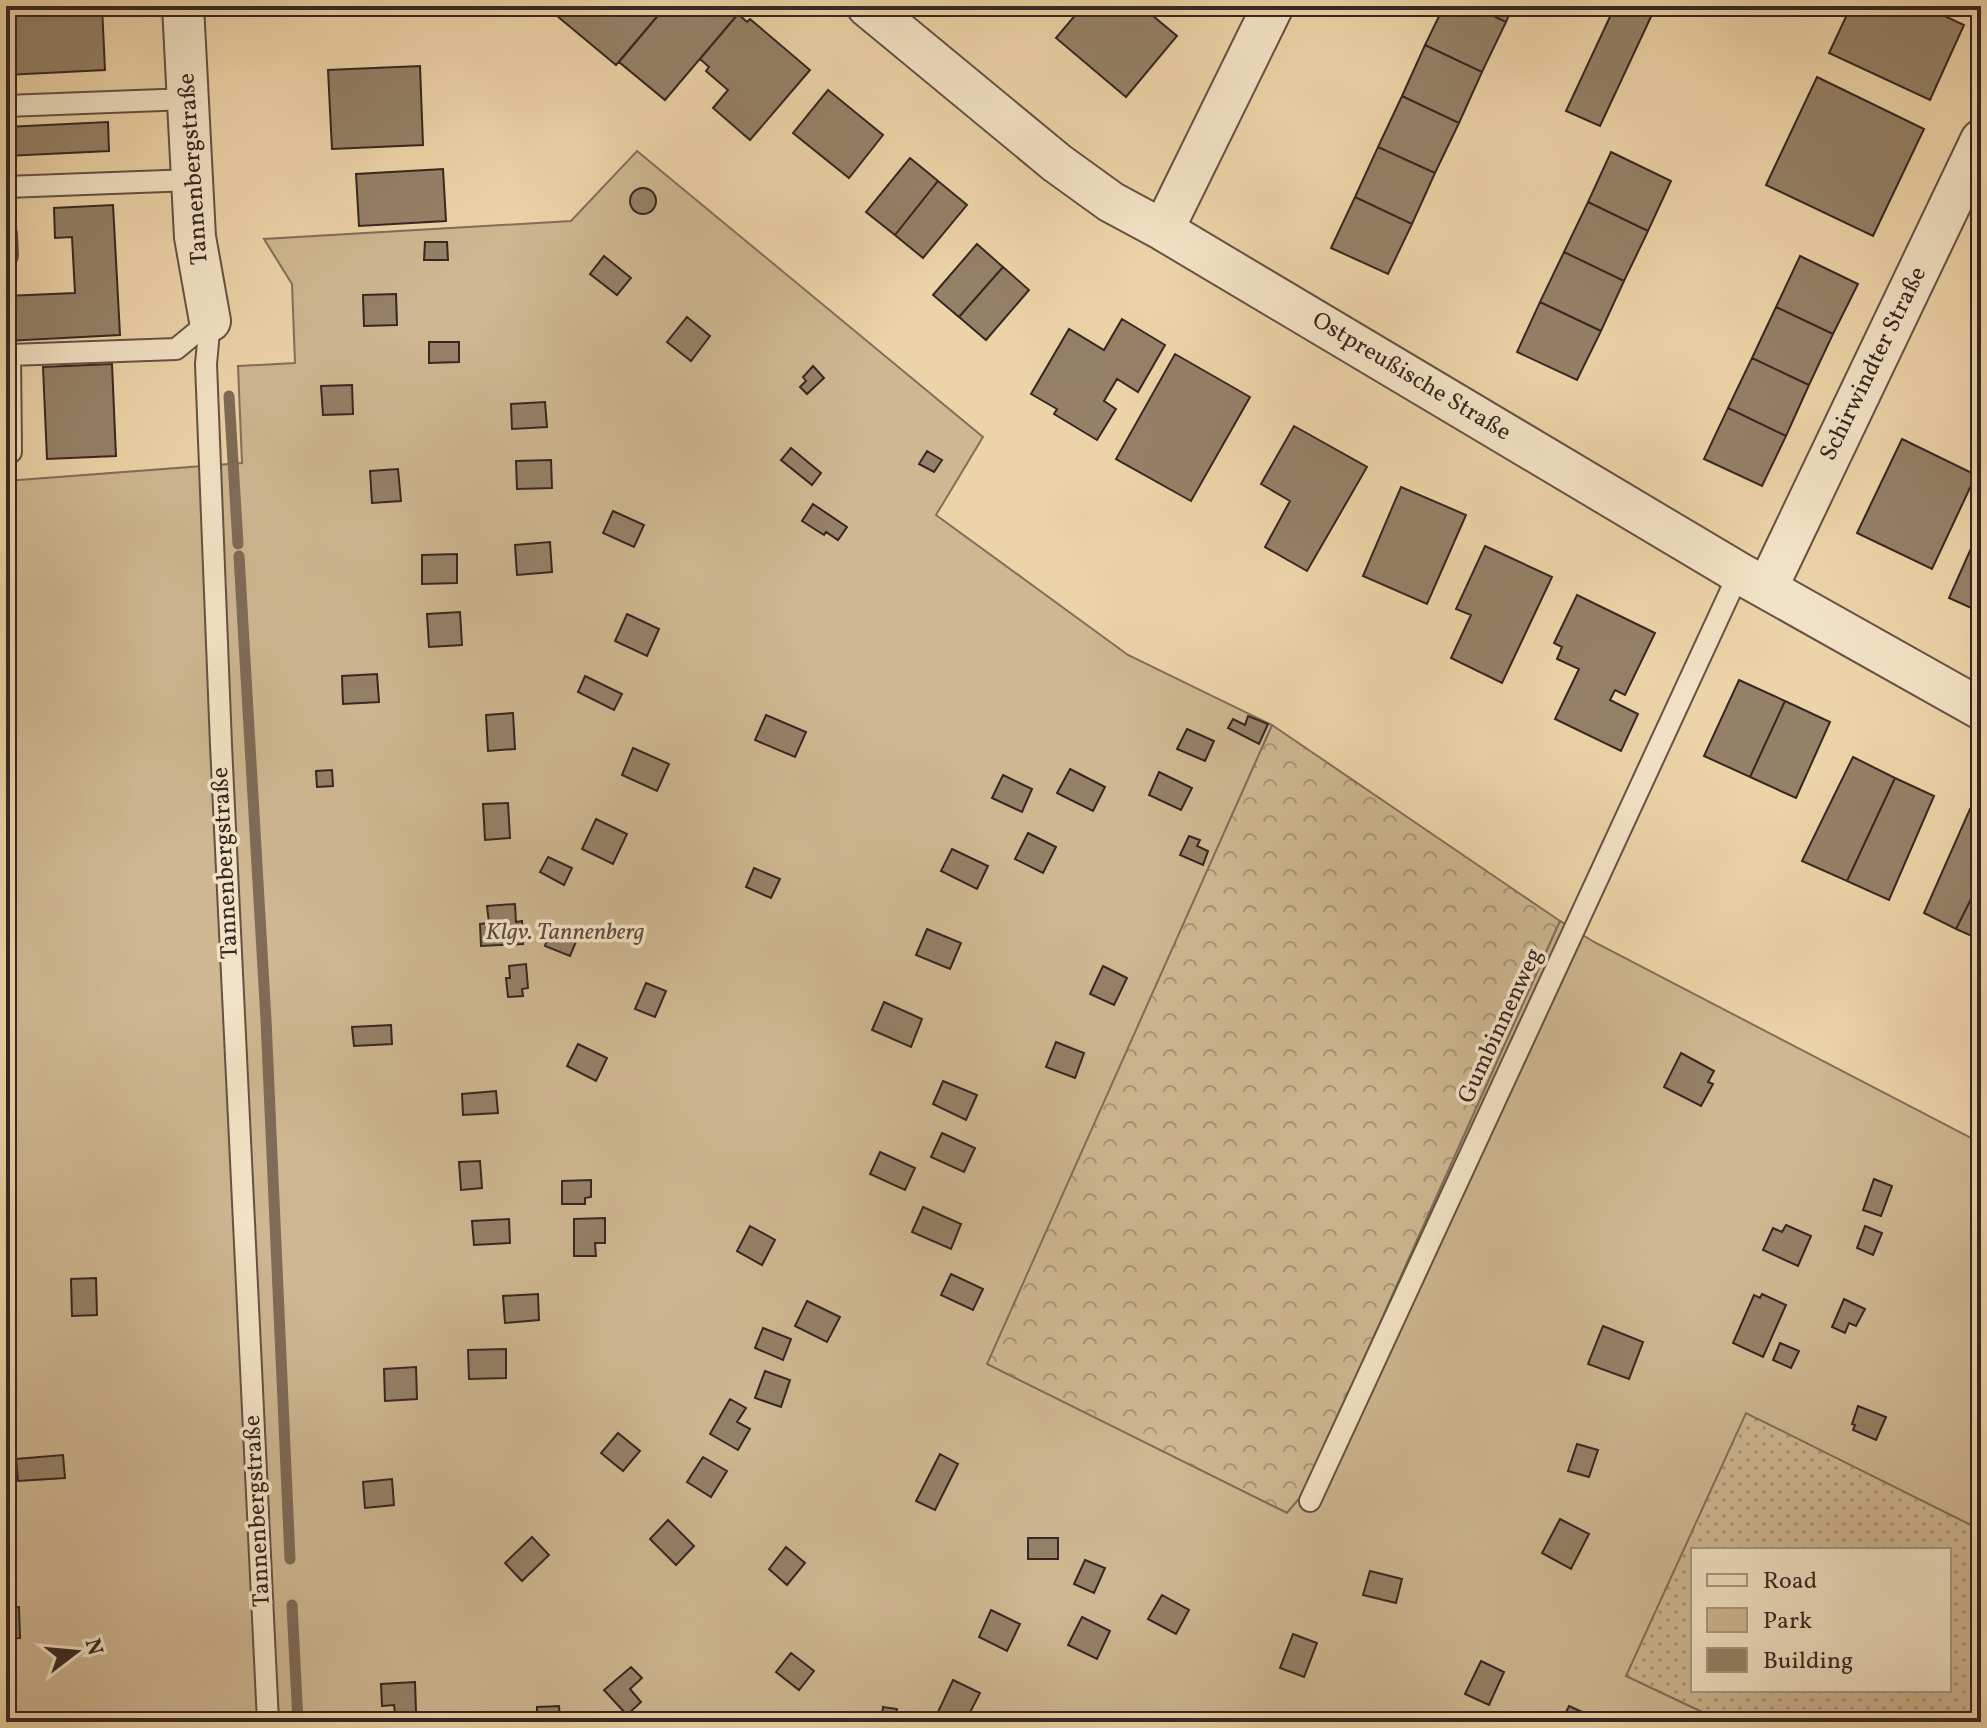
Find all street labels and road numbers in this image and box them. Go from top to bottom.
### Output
street label: Tannenbergstraße [170,72,218,266]
street label: Schirwindter Straße [1812,261,1936,467]
street label: Ostpreußische Straße [1305,304,1517,450]
street label: Tannenbergstraße [204,766,248,960]
street label: Gumbinnenweg [1450,943,1552,1109]
street label: Tannenbergstraße [236,1414,280,1608]

